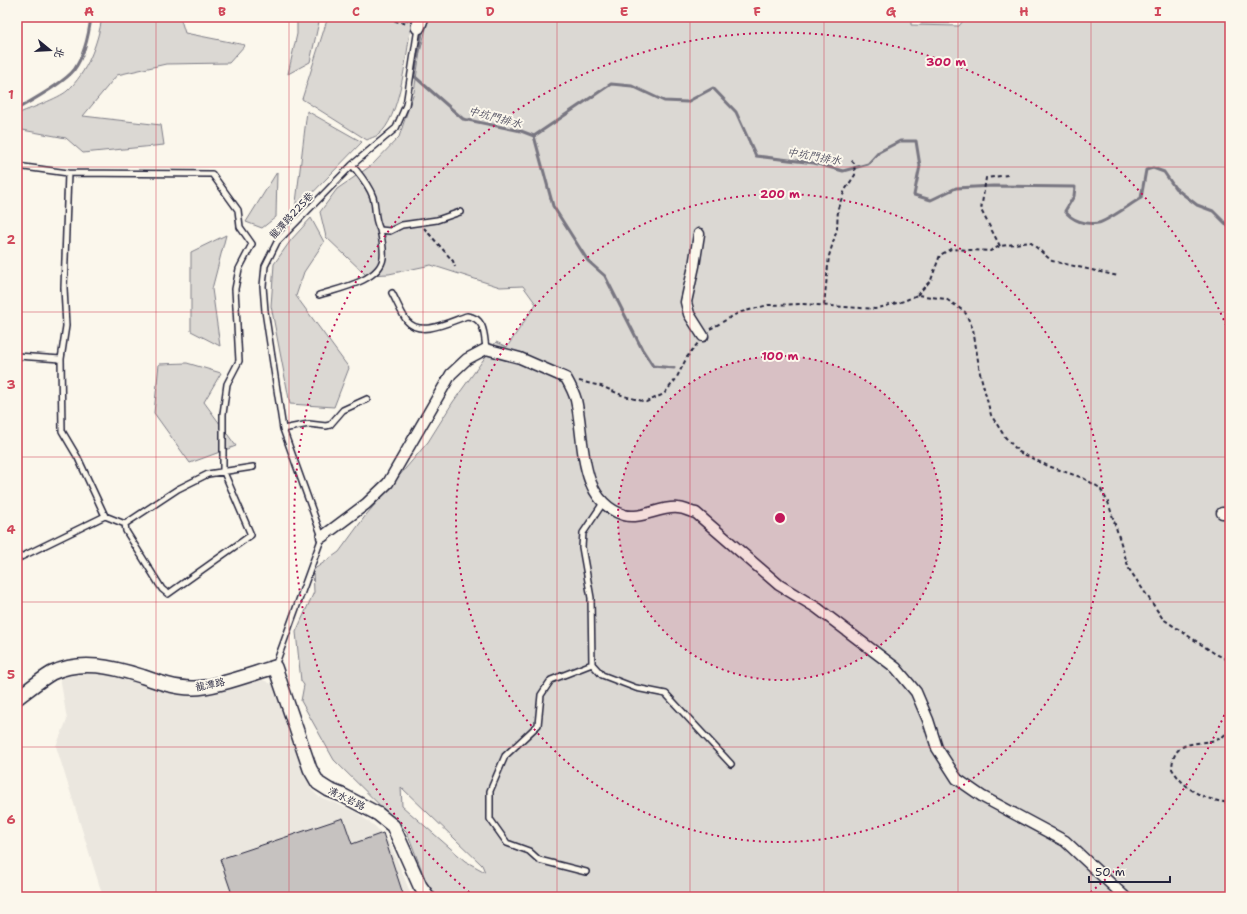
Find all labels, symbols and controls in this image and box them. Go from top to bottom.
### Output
text: A [84,3,94,20]
text: B [218,3,226,20]
text: C [352,3,360,20]
text: D [485,3,495,20]
text: E [620,3,629,20]
text: F [753,3,761,20]
text: G [886,3,897,20]
text: H [1019,3,1029,20]
text: I [1154,3,1162,20]
north arrow [30,30,70,70]
text: 北 [50,45,68,60]
text: 300 m [926,54,966,70]
text: 1 [8,86,14,103]
water label: 中坑門排水 [466,103,524,132]
water label: 中坑門排水 [786,144,843,169]
text: 200 m [760,186,800,202]
street label: 龍潭路225巷 [266,188,317,242]
text: 2 [6,231,16,248]
text: 100 m [762,348,799,364]
text: 3 [6,376,16,393]
centre of rings [773,511,787,525]
text: 4 [6,521,16,538]
text: 5 [7,666,15,683]
street label: 龍潭路 [194,675,226,694]
street label: 清水岩路 [326,784,368,813]
text: 6 [6,811,16,828]
scale bar [1089,858,1170,884]
text: 50 m [1095,864,1125,880]

